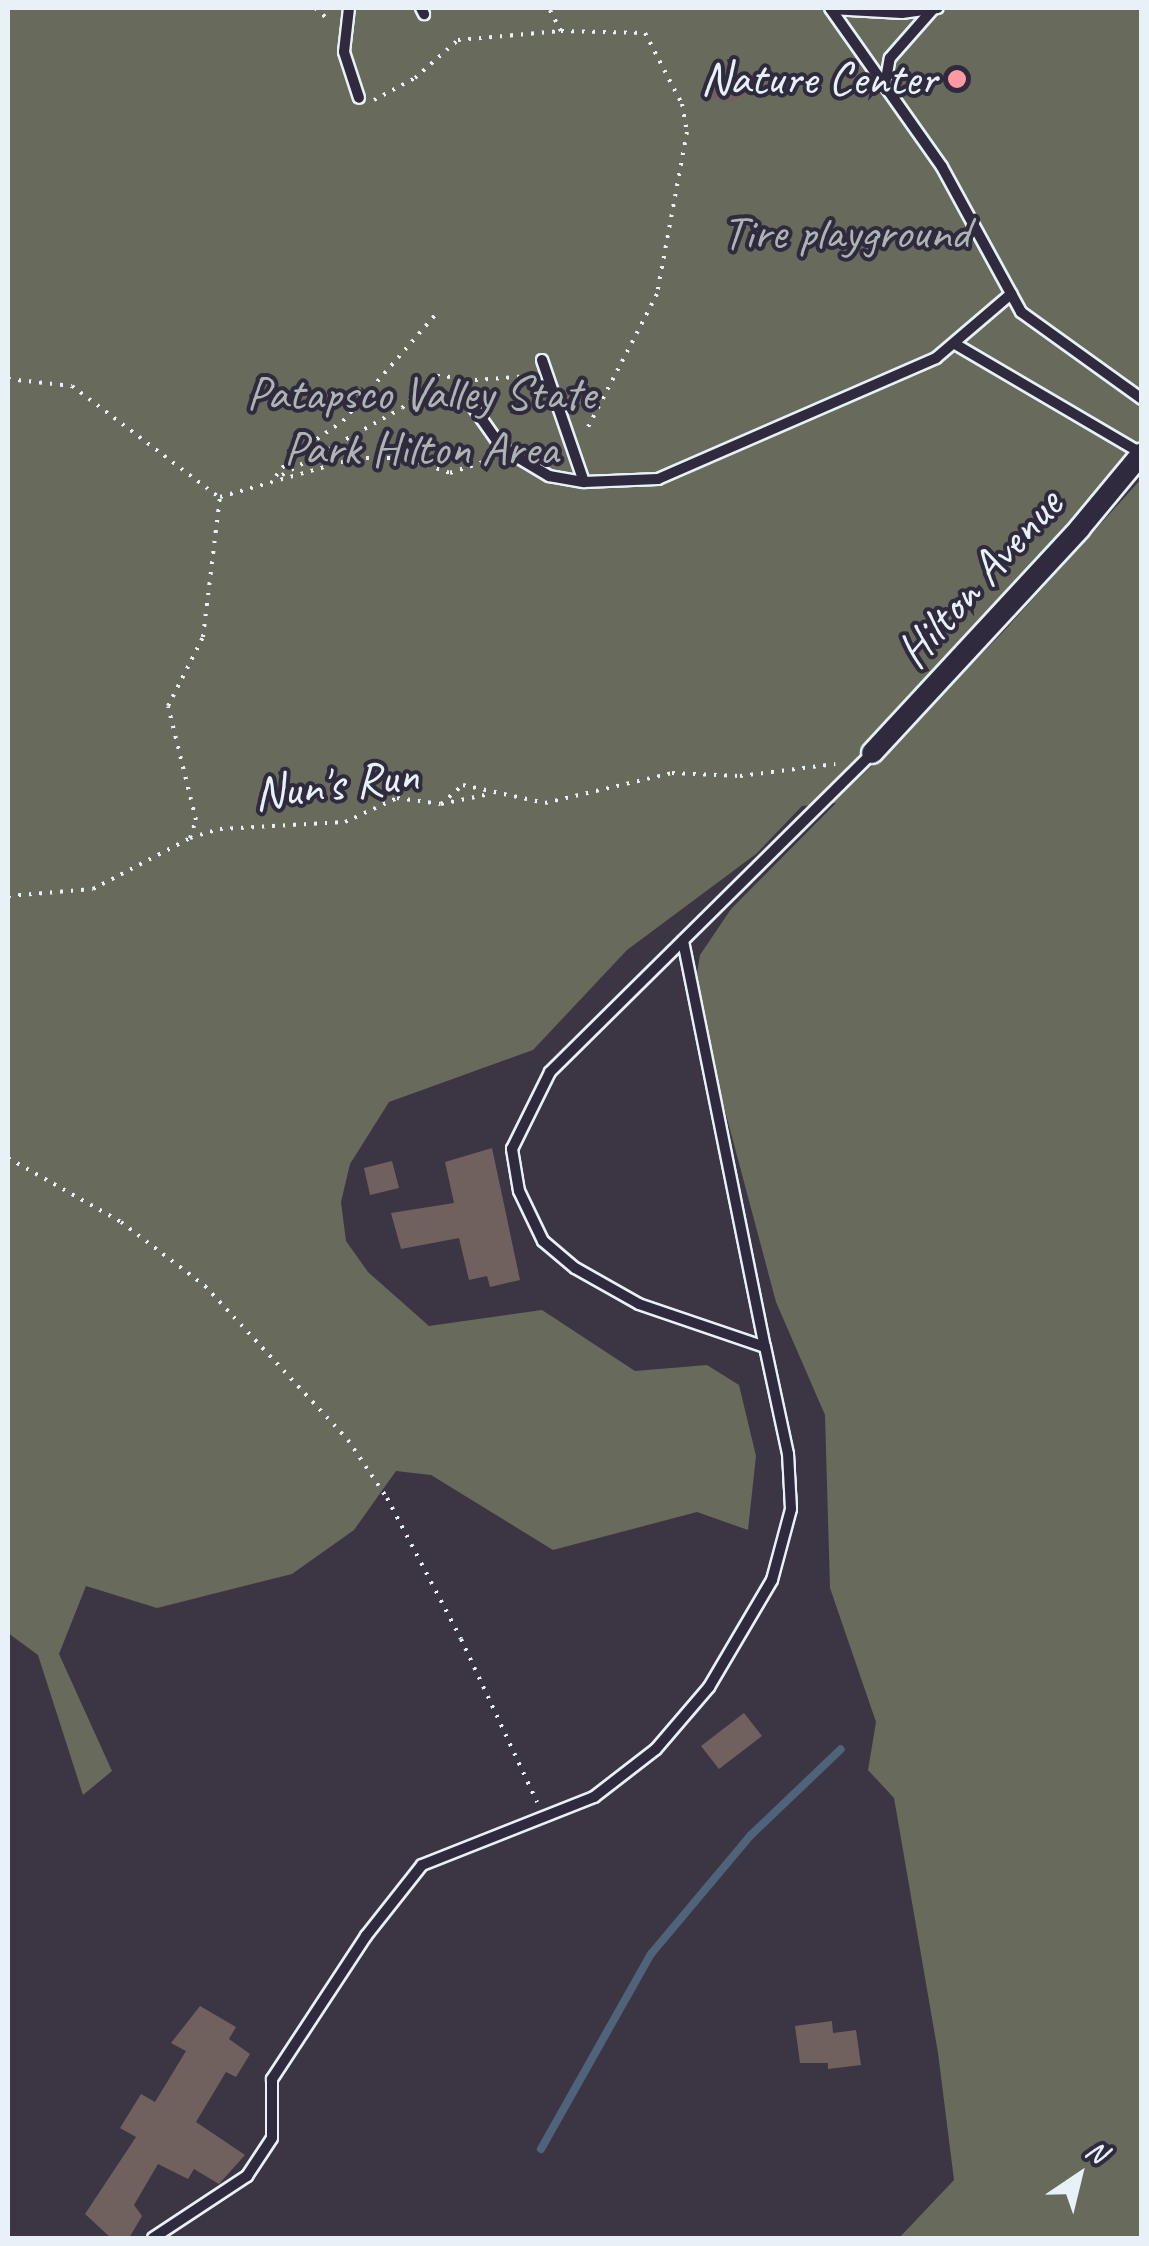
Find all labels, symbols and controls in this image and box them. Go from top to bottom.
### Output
place label: Nature Center [701,50,937,108]
marker: Nature Center [946,68,968,90]
park label: Tire playground [722,204,970,262]
park label: Patapsco Valley State Park Hilton Area [245,364,597,477]
street label: Hilton Avenue [884,477,1074,679]
street label: Nun's Run [250,745,422,823]
north arrow [1029,2126,1129,2226]
text: N [1079,2132,1114,2170]

